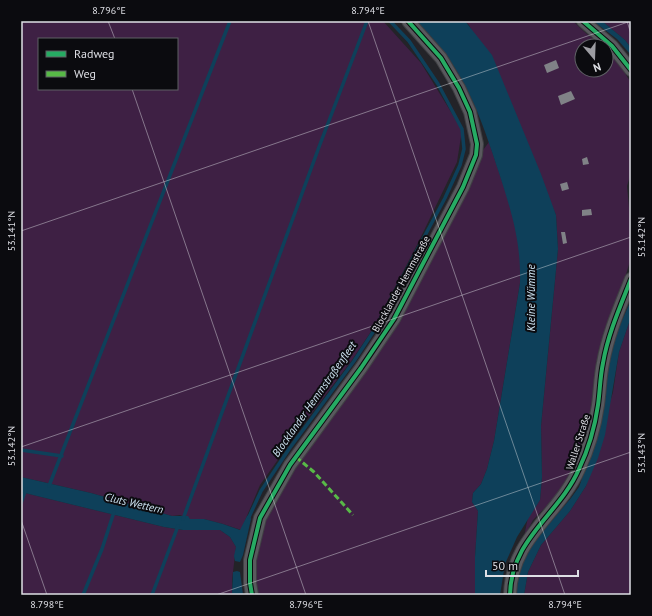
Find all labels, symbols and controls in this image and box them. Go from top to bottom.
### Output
text: 8.796°E [92,4,126,17]
text: 8.794°E [351,4,385,17]
legend [38,38,178,90]
north arrow [574,38,614,78]
text: Radweg [74,46,115,61]
text: N [592,60,603,75]
text: Weg [74,66,96,81]
text: 53.141°N [5,211,18,251]
text: 53.142°N [635,217,648,257]
street label: Blocklander Hemmstraße [369,233,433,335]
water label: Kleine Wümme [524,265,538,331]
water label: Blocklander Hemmstraßenfleet [269,338,360,459]
street label: Waller Straße [563,412,593,472]
text: 53.142°N [5,426,18,466]
text: 53.143°N [635,433,648,473]
water label: Cluts Wettern [103,489,165,517]
scale bar [486,552,578,578]
text: 50 m [492,558,518,573]
text: 8.798°E [30,598,64,611]
text: 8.796°E [289,598,323,611]
text: 8.794°E [548,598,582,611]

